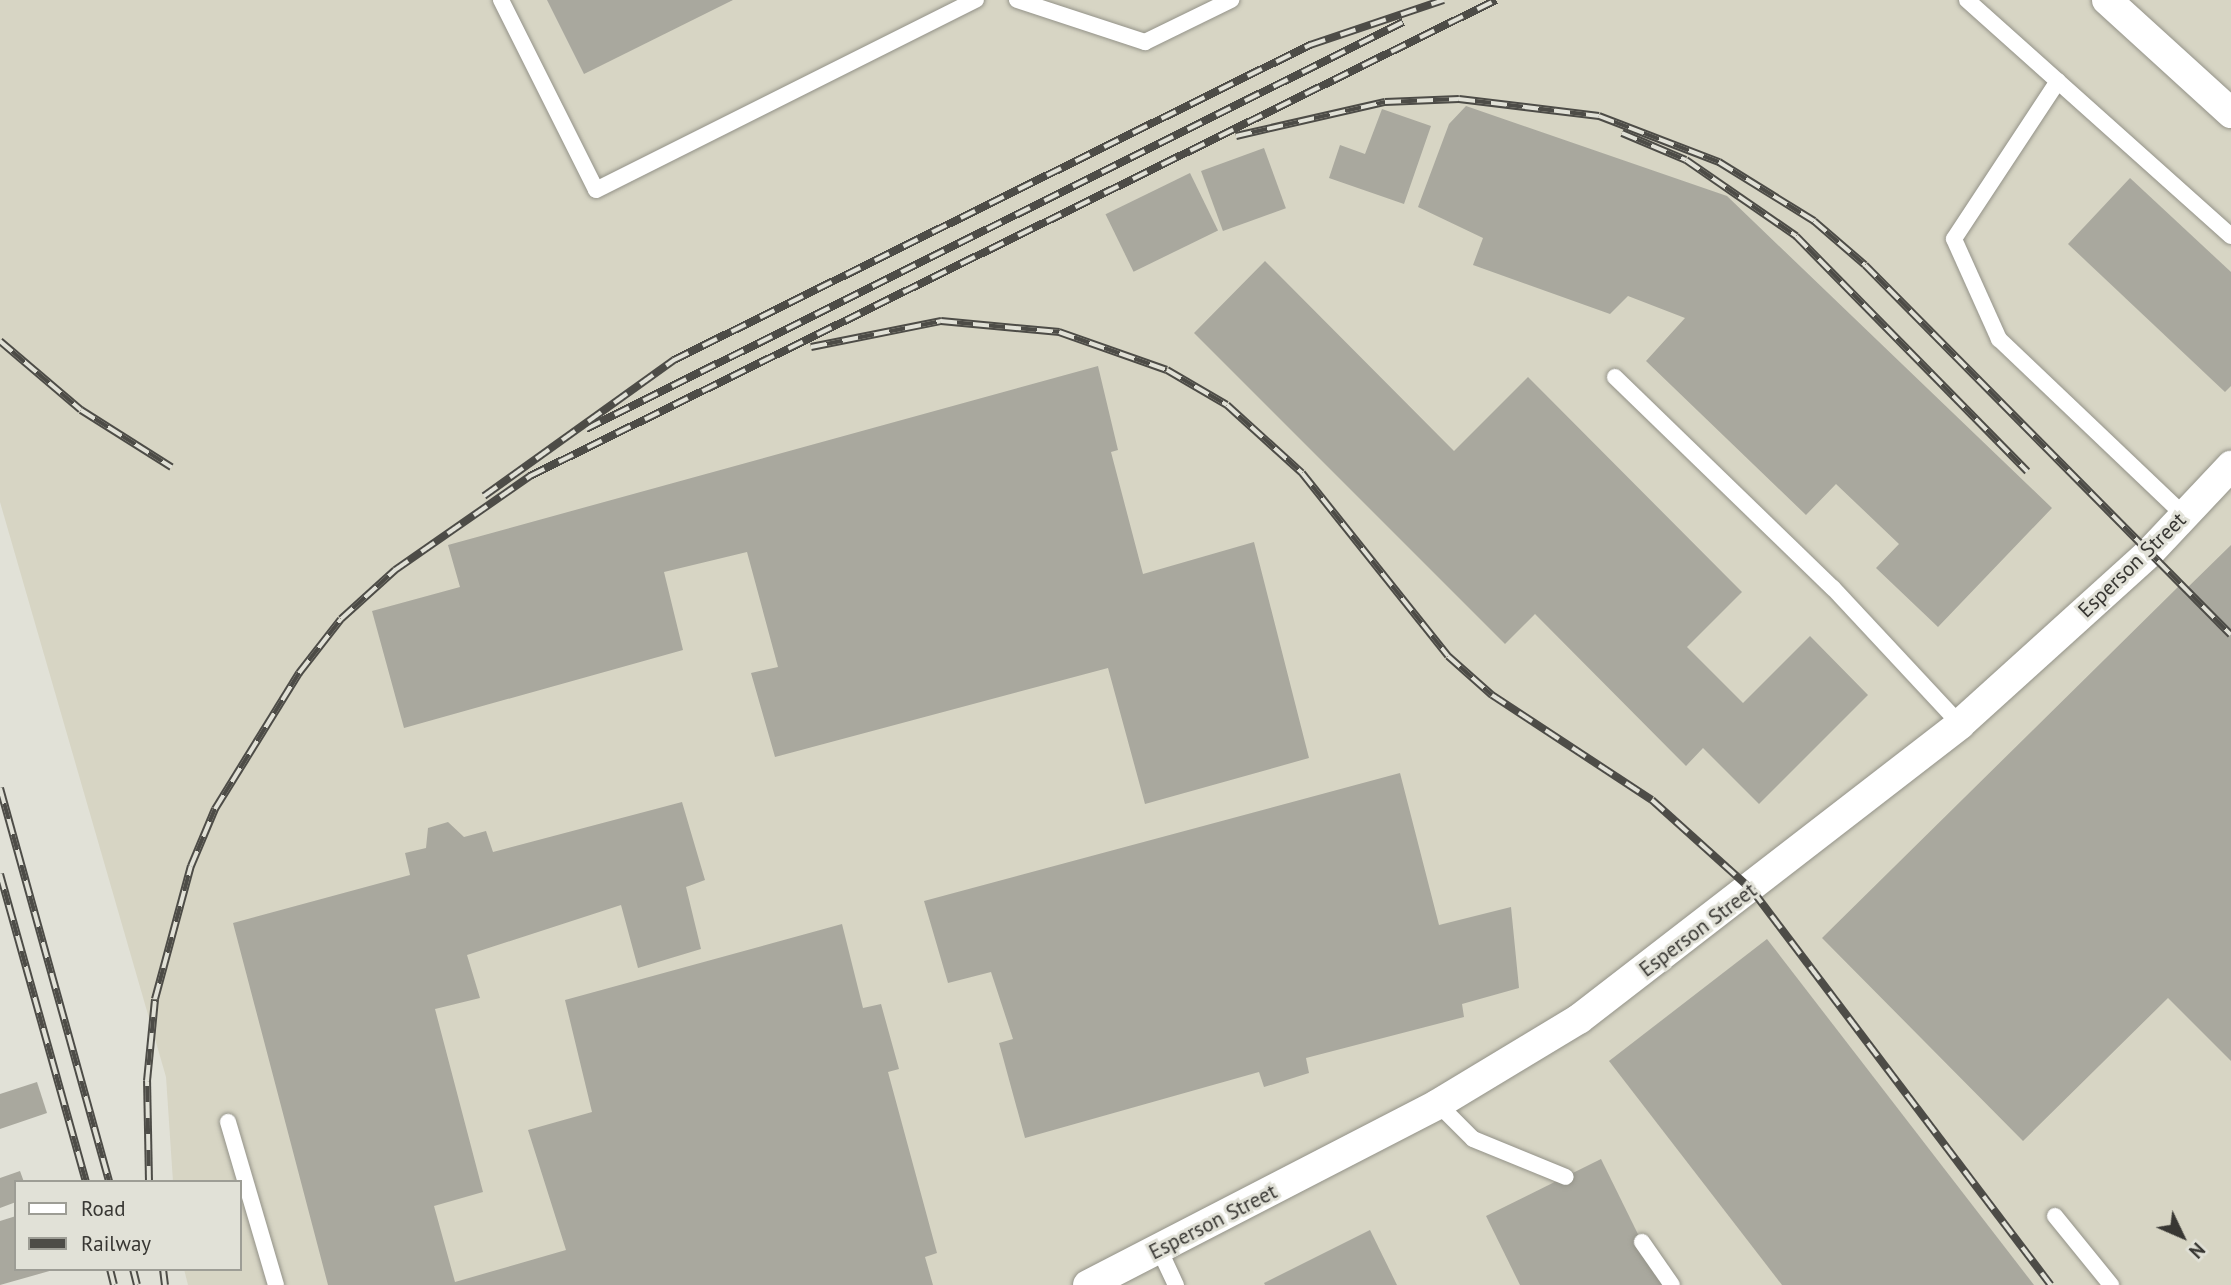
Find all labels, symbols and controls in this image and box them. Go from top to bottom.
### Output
street label: Esperson Street [2073,507,2191,623]
street label: Esperson Street [1634,878,1762,982]
street label: Esperson Street [1145,1179,1281,1265]
legend [14,1180,242,1271]
text: Road [81,1195,125,1222]
north arrow [2147,1201,2217,1271]
text: Railway [81,1230,151,1257]
text: N [2184,1238,2210,1263]

